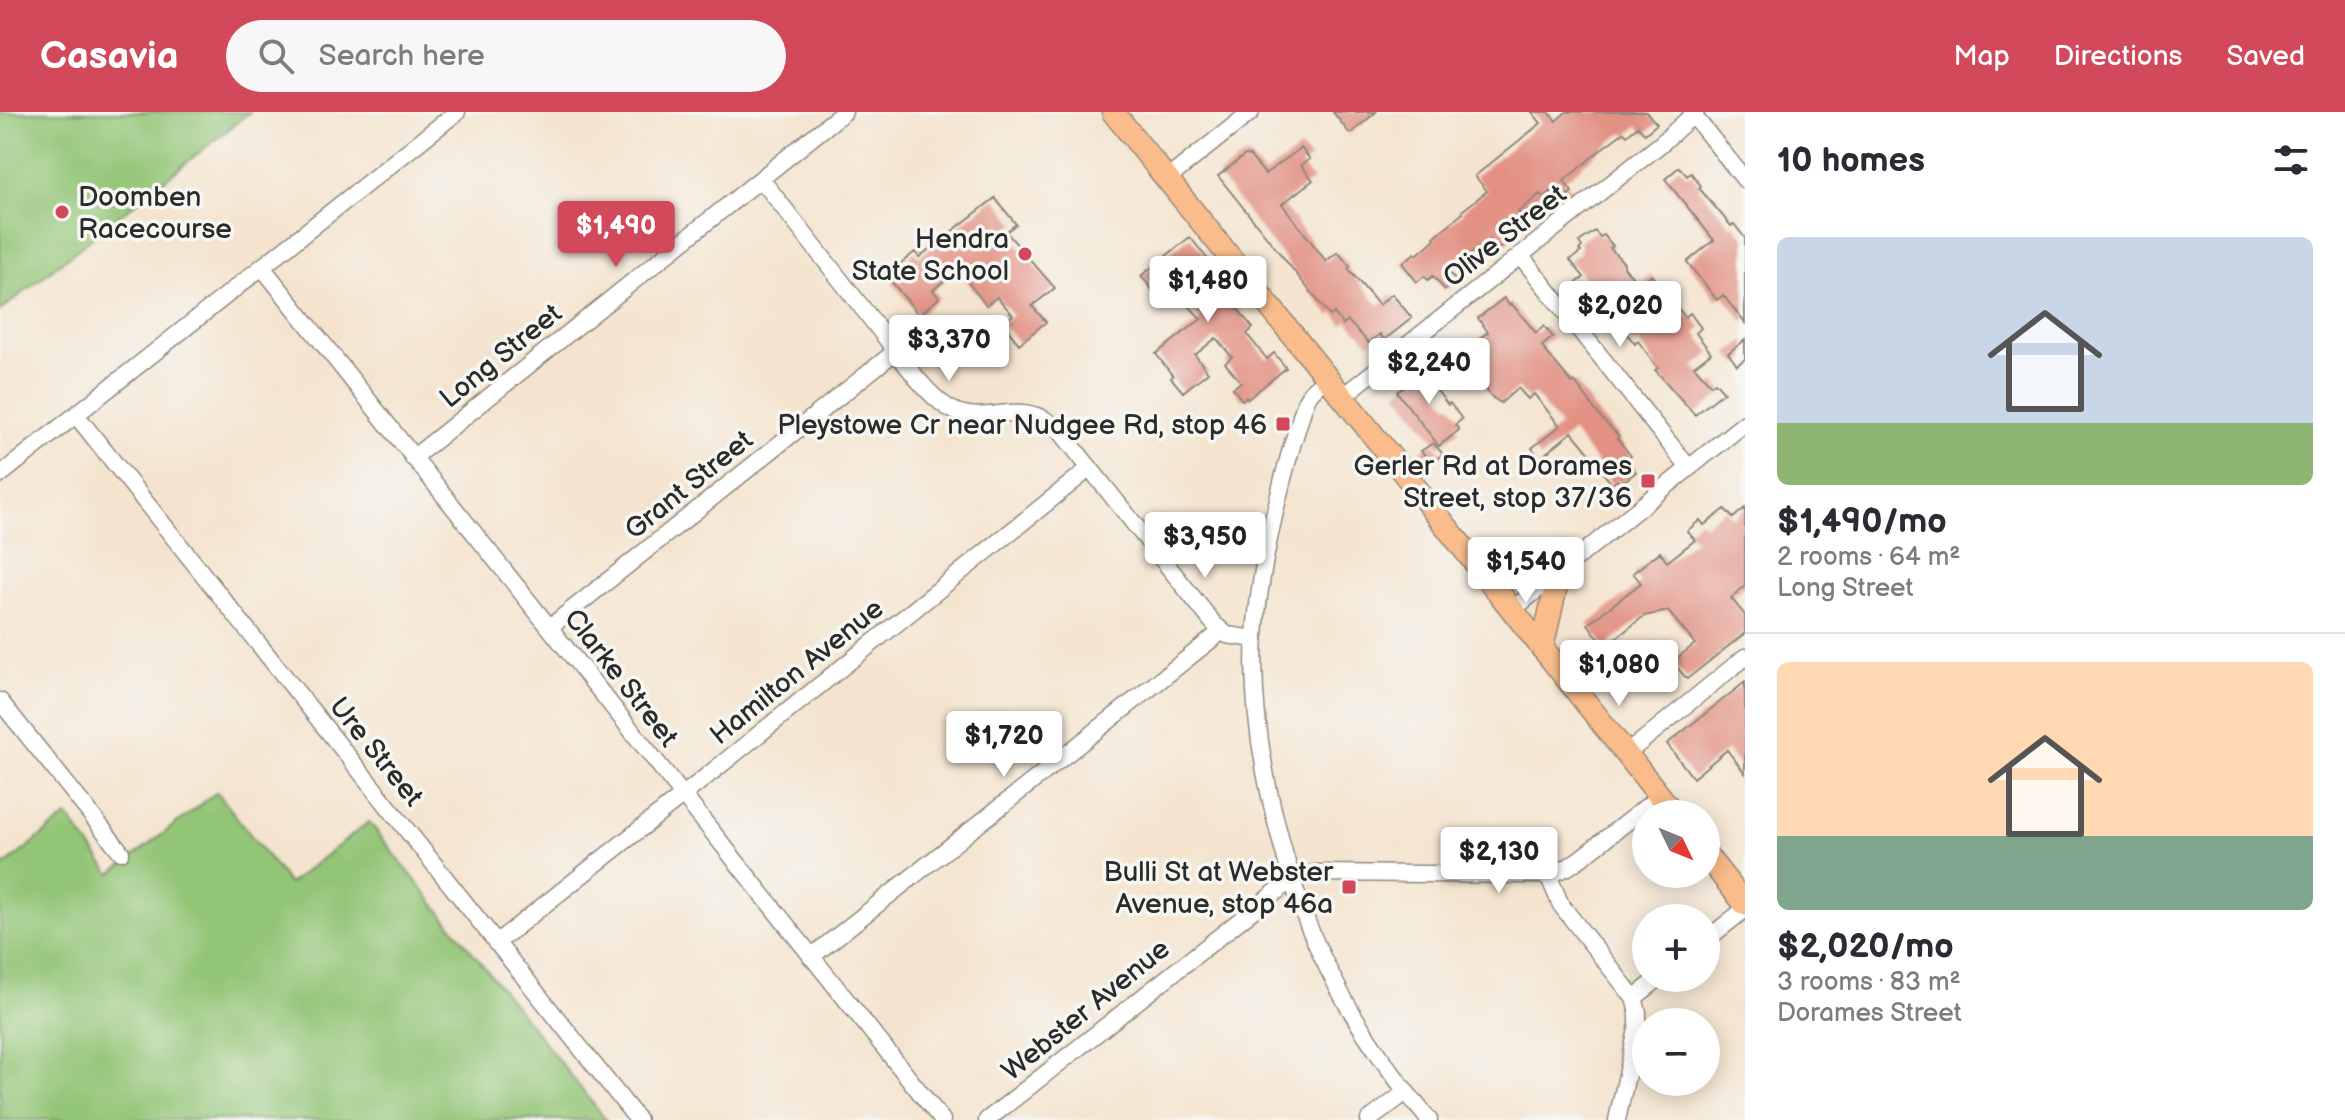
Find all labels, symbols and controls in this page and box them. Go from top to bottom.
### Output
search box [226,20,786,92]
text: Casavia [40,34,178,79]
icon: search [254,34,298,78]
text: Search here [318,38,485,74]
text: Map [1953,40,2010,73]
text: Directions [2054,40,2182,73]
text: Saved [2226,40,2305,73]
icon: filters [2269,138,2313,182]
text: 10 homes [1777,140,1925,181]
street label: Olive Street [1437,178,1573,294]
place label: Doomben Racecourse [78,181,232,246]
pin: $1,490 [551,201,681,269]
marker: Doomben Racecourse [53,203,71,221]
text: $1,490 [576,211,656,242]
place label: Hendra State School [852,223,1009,288]
marker: Hendra State School [1016,245,1034,263]
pin: $1,480 [1143,256,1273,324]
text: $1,480 [1168,266,1249,297]
pin: $2,020 [1555,281,1685,349]
icon: home [1973,289,2117,433]
text: $2,020 [1577,291,1663,322]
street label: Long Street [433,297,569,415]
pin: $3,370 [884,315,1014,383]
text: $3,370 [907,325,991,356]
pin: $2,240 [1364,338,1494,406]
text: $2,240 [1387,348,1471,379]
place label: Pleystowe Cr near Nudgee Rd, stop 46 [777,409,1267,442]
marker: Pleystowe Cr near Nudgee Rd, stop 46 [1274,415,1292,433]
street label: Grant Street [618,423,760,547]
place label: Gerler Rd at Dorames Street, stop 37/36 [1354,450,1632,515]
marker: Gerler Rd at Dorames Street, stop 37/36 [1639,472,1657,490]
text: $1,490/mo [1777,501,1947,542]
pin: $3,950 [1140,512,1270,580]
text: $3,950 [1163,522,1247,553]
pin: $1,540 [1461,537,1591,605]
text: 2 rooms · 64 m² [1777,542,1961,573]
text: $1,540 [1486,547,1566,578]
text: Long Street [1777,573,1914,604]
street label: Hamilton Avenue [704,592,890,752]
street label: Clarke Street [557,602,685,754]
pin: $1,080 [1554,640,1684,708]
text: $1,080 [1578,650,1660,681]
street label: Ure Street [322,691,430,813]
pin: $1,720 [939,711,1069,779]
icon: home [1973,714,2117,858]
text: $1,720 [964,721,1044,752]
north arrow [1632,800,1720,888]
map controls [1632,800,1720,1096]
pin: $2,130 [1434,827,1564,895]
text: $2,130 [1459,837,1539,868]
place label: Bulli St at Webster Avenue, stop 46a [1104,856,1334,921]
marker: Bulli St at Webster Avenue, stop 46a [1340,878,1358,896]
button: + [1632,904,1720,992]
text: $2,020/mo [1777,926,1954,967]
street label: Webster Avenue [995,932,1176,1088]
text: 3 rooms · 83 m² [1777,967,1961,998]
text: Dorames Street [1777,998,1962,1029]
button: − [1632,1008,1720,1096]

